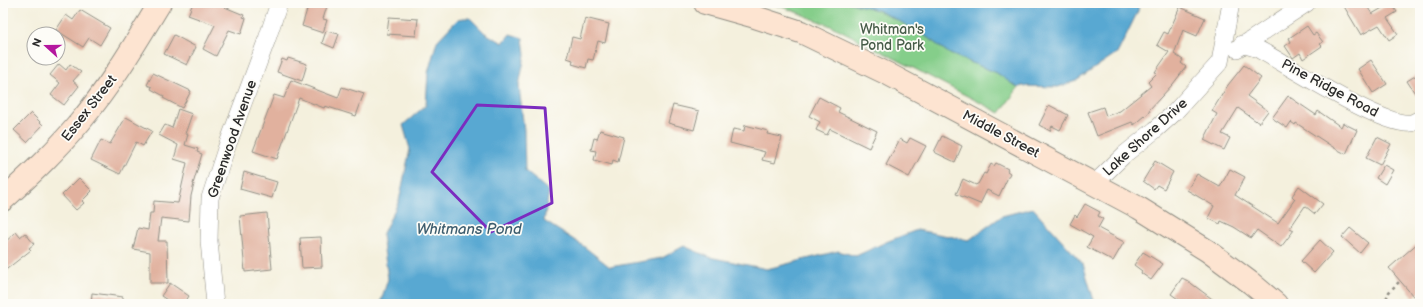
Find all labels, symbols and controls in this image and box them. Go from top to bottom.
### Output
park label: Whitman's Pond Park [860,21,924,54]
north arrow [26,26,66,66]
text: N [30,36,45,49]
street label: Pine Ridge Road [1279,55,1381,121]
street label: Essex Street [58,71,121,145]
street label: Greenwood Avenue [204,78,260,200]
street label: Lake Shore Drive [1099,95,1191,179]
street label: Middle Street [960,107,1043,162]
water label: Whitmans Pond [416,220,522,239]

